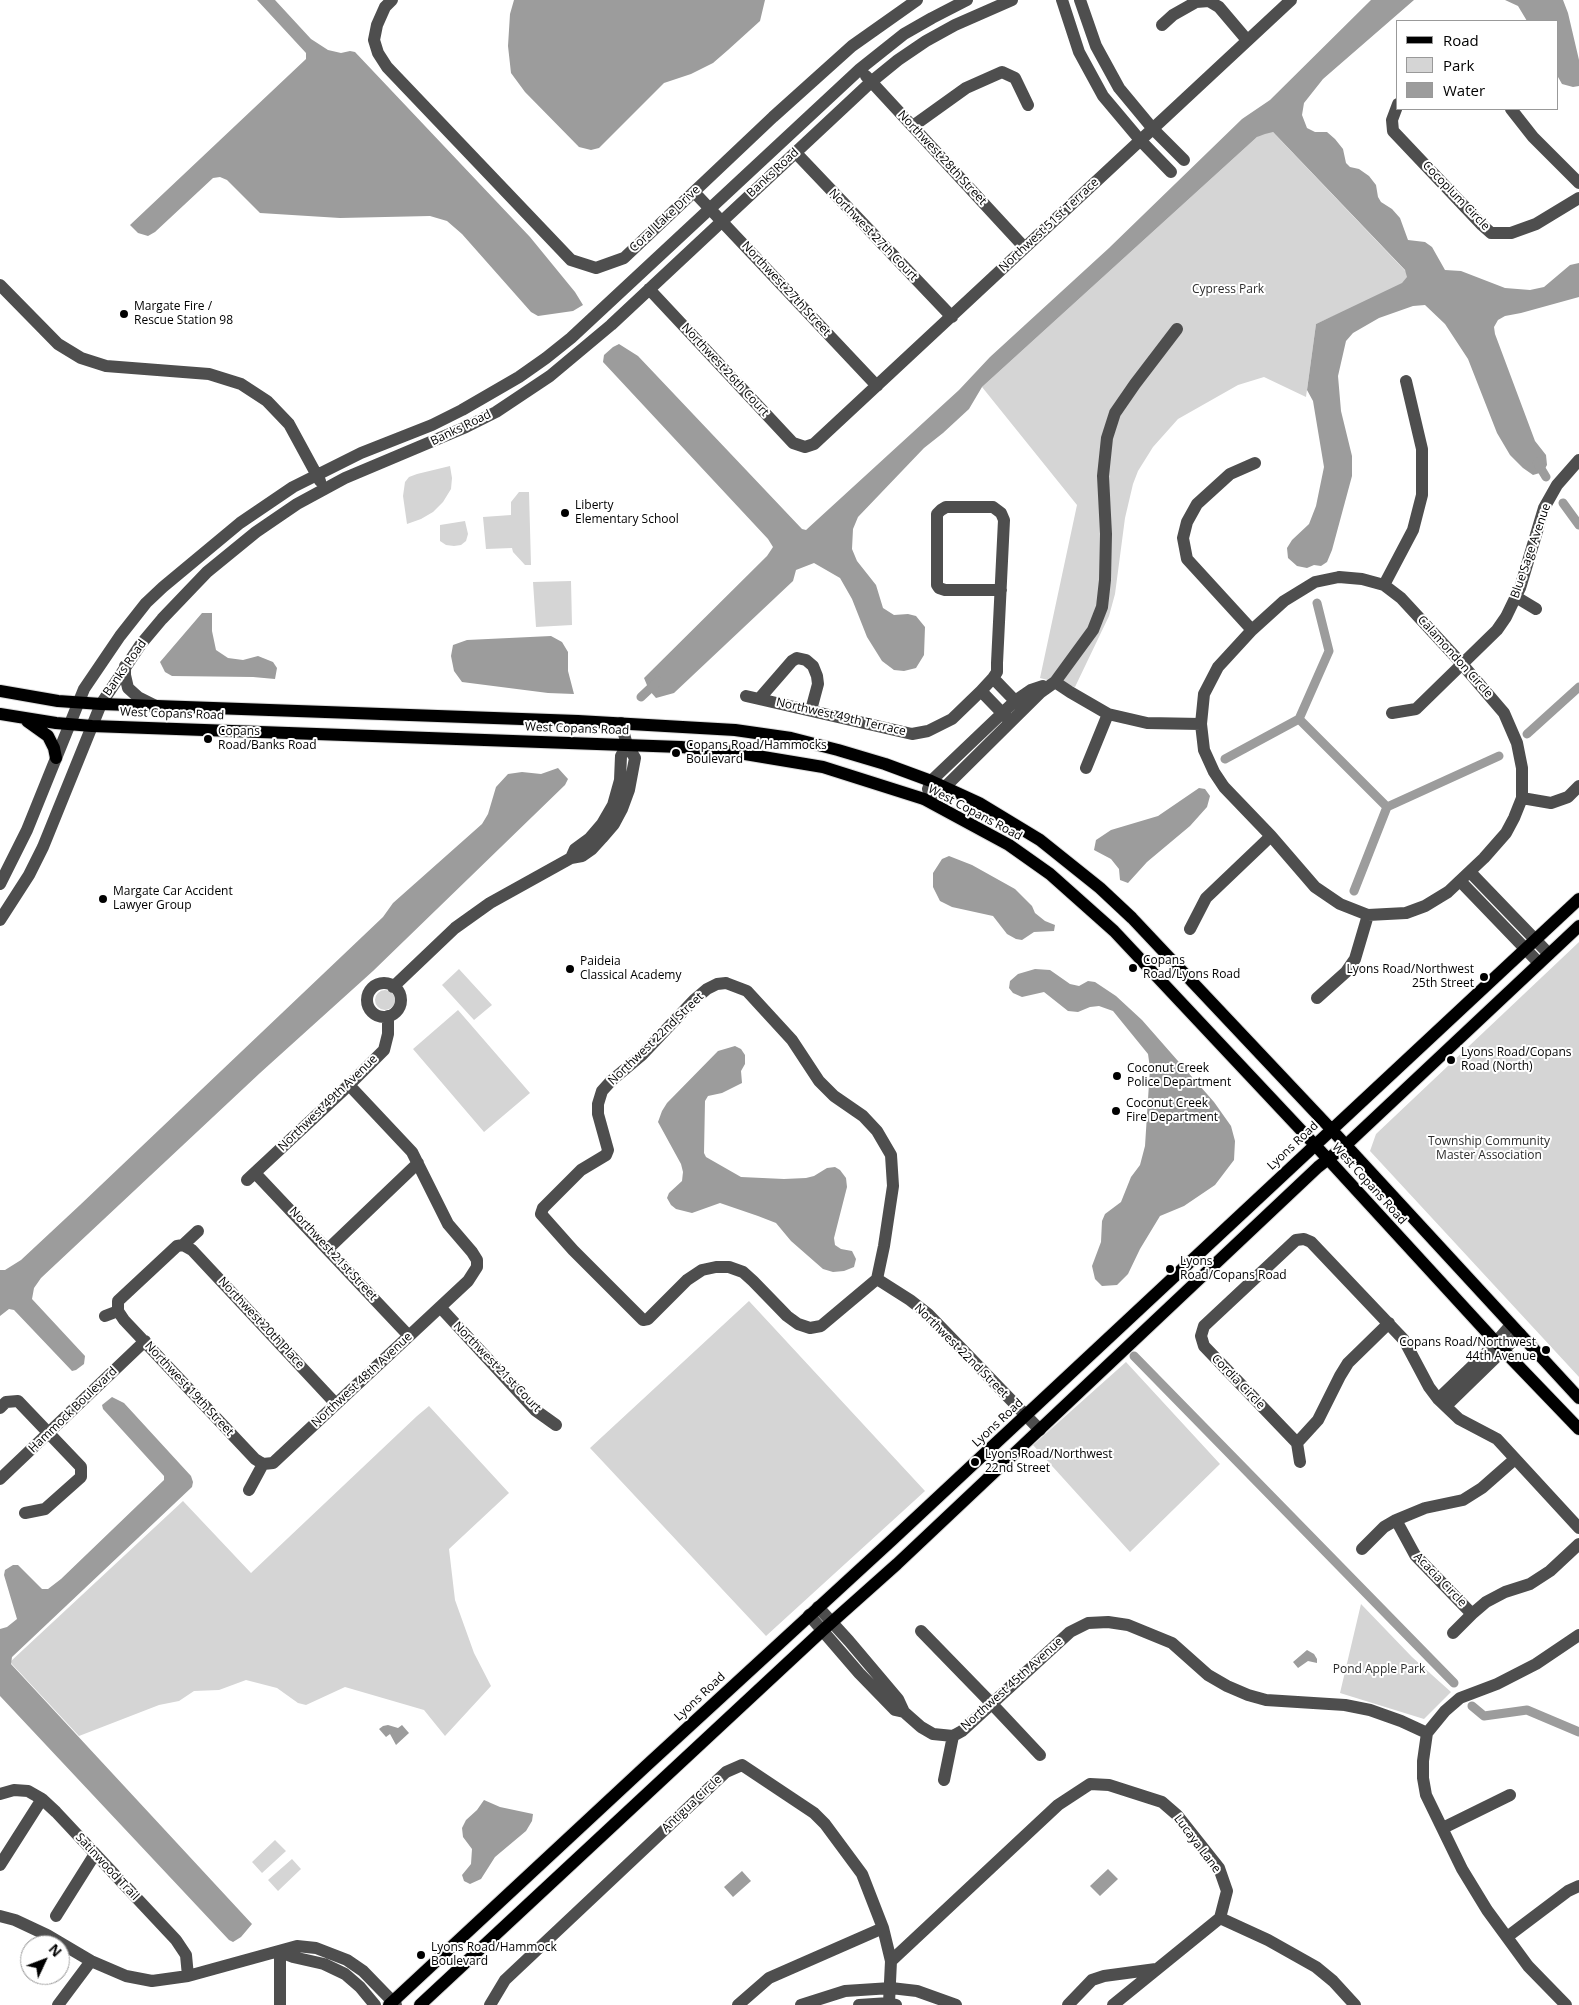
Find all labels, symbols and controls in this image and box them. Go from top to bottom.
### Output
legend [1396,20,1559,110]
text: Road [1443,30,1479,50]
text: Park [1443,55,1474,75]
text: Water [1443,80,1485,100]
street label: Northwest 28th Street [894,108,990,208]
street label: Banks Road [744,145,802,201]
street label: Cocoplum Circle [1419,158,1493,234]
street label: Northwest 51st Terrace [996,175,1102,275]
street label: Coral Lake Drive [627,183,703,255]
street label: Northwest 27th Court [826,186,920,284]
street label: Northwest 27th Street [738,239,834,339]
park label: Cypress Park [1192,283,1264,297]
place label: Margate Fire / Rescue Station 98 [134,300,233,328]
marker: Margate Fire / Rescue Station 98 [118,308,130,320]
street label: Northwest 26th Court [678,321,772,419]
street label: Banks Road [428,407,494,449]
place label: Liberty Elementary School [575,499,679,527]
street label: Blue Sage Avenue [1508,502,1554,600]
marker: Liberty Elementary School [559,507,571,519]
street label: Calamondon Circle [1414,613,1496,701]
street label: Banks Road [100,637,150,699]
street label: Northwest 49th Terrace [775,695,907,739]
street label: West Copans Road [120,705,224,723]
street label: West Copans Road [525,720,629,738]
place label: Copans Road/Banks Road [218,725,317,753]
marker: Copans Road/Banks Road [202,733,214,745]
place label: Copans Road/Hammocks Boulevard [686,739,827,767]
marker: Copans Road/Hammocks Boulevard [670,747,682,759]
street label: West Copans Road [925,782,1025,844]
place label: Margate Car Accident Lawyer Group [113,885,233,913]
marker: Margate Car Accident Lawyer Group [97,893,109,905]
place label: Copans Road/Lyons Road [1143,954,1240,982]
place label: Paideia Classical Academy [580,955,681,983]
marker: Copans Road/Lyons Road [1127,962,1139,974]
marker: Paideia Classical Academy [564,963,576,975]
place label: Lyons Road/Northwest 25th Street [1346,963,1474,991]
marker: Lyons Road/Northwest 25th Street [1478,971,1490,983]
street label: Northwest 22nd Street [605,990,707,1088]
place label: Lyons Road/Copans Road (North) [1461,1046,1572,1074]
street label: Northwest 49th Avenue [275,1052,381,1154]
marker: Lyons Road/Copans Road (North) [1445,1054,1457,1066]
place label: Coconut Creek Police Department [1127,1062,1231,1090]
marker: Coconut Creek Police Department [1111,1070,1123,1082]
place label: Coconut Creek Fire Department [1126,1097,1218,1125]
marker: Coconut Creek Fire Department [1110,1105,1122,1117]
street label: Lyons Road [1265,1119,1321,1173]
park label: Township Community Master Association [1428,1135,1550,1163]
street label: West Copans Road [1329,1140,1409,1228]
street label: Northwest 21st Street [286,1204,380,1304]
place label: Lyons Road/Copans Road [1180,1255,1287,1283]
marker: Lyons Road/Copans Road [1164,1263,1176,1275]
street label: Northwest 20th Place [215,1274,307,1372]
street label: Northwest 22nd Street [911,1301,1011,1401]
street label: Northwest 21st Court [450,1319,544,1415]
street label: Northwest 48th Avenue [309,1330,415,1430]
place label: Copans Road/Northwest 44th Avenue [1399,1336,1536,1364]
street label: Northwest 19th Street [141,1339,237,1439]
marker: Copans Road/Northwest 44th Avenue [1540,1344,1552,1356]
street label: Cordia Circle [1208,1352,1268,1412]
street label: Hammock Boulevard [26,1364,120,1456]
street label: Lyons Road [970,1396,1026,1450]
place label: Lyons Road/Northwest 22nd Street [985,1448,1113,1476]
marker: Lyons Road/Northwest 22nd Street [969,1456,981,1468]
street label: Acacia Circle [1411,1550,1469,1610]
street label: Northwest 45th Avenue [958,1634,1066,1734]
park label: Pond Apple Park [1333,1663,1425,1677]
street label: Lyons Road [672,1670,728,1724]
street label: Antigua Circle [659,1773,725,1835]
street label: Lucaya Lane [1171,1812,1223,1876]
street label: Satinwood Trail [72,1831,142,1903]
north arrow [20,1935,70,1985]
text: N [45,1939,66,1961]
place label: Lyons Road/Hammock Boulevard [431,1941,557,1969]
marker: Lyons Road/Hammock Boulevard [415,1949,427,1961]

